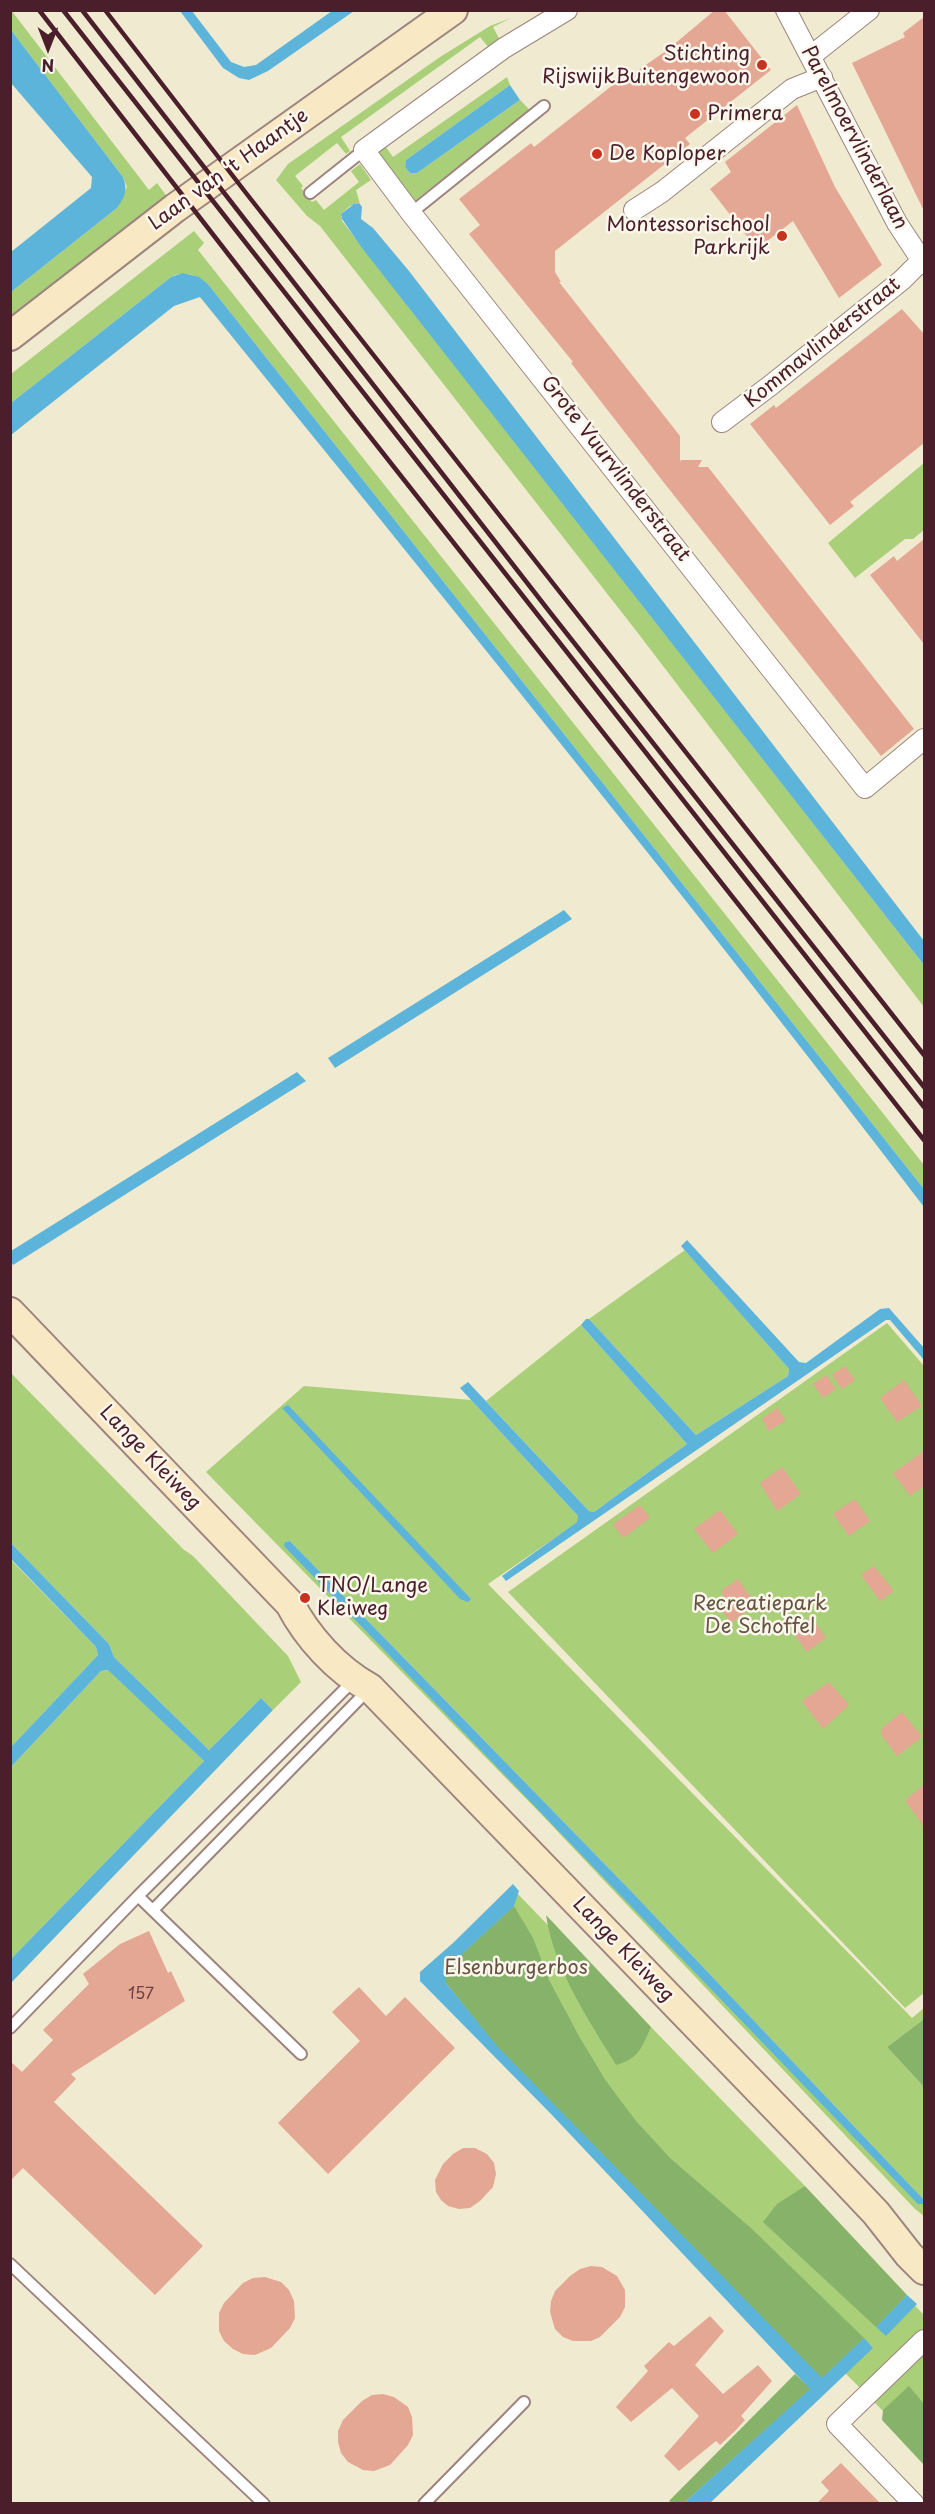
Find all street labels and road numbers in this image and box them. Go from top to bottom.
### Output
street label: Parelmoervlinderlaan [796,42,912,234]
street label: Laan van 't Haantje [145,104,313,236]
street label: Kommavlinderstraat [740,273,906,413]
street label: Grote Vuurvlinderstraat [535,371,695,567]
street label: Lange Kleiweg [94,1401,206,1515]
street label: Lange Kleiweg [567,1893,679,2007]

